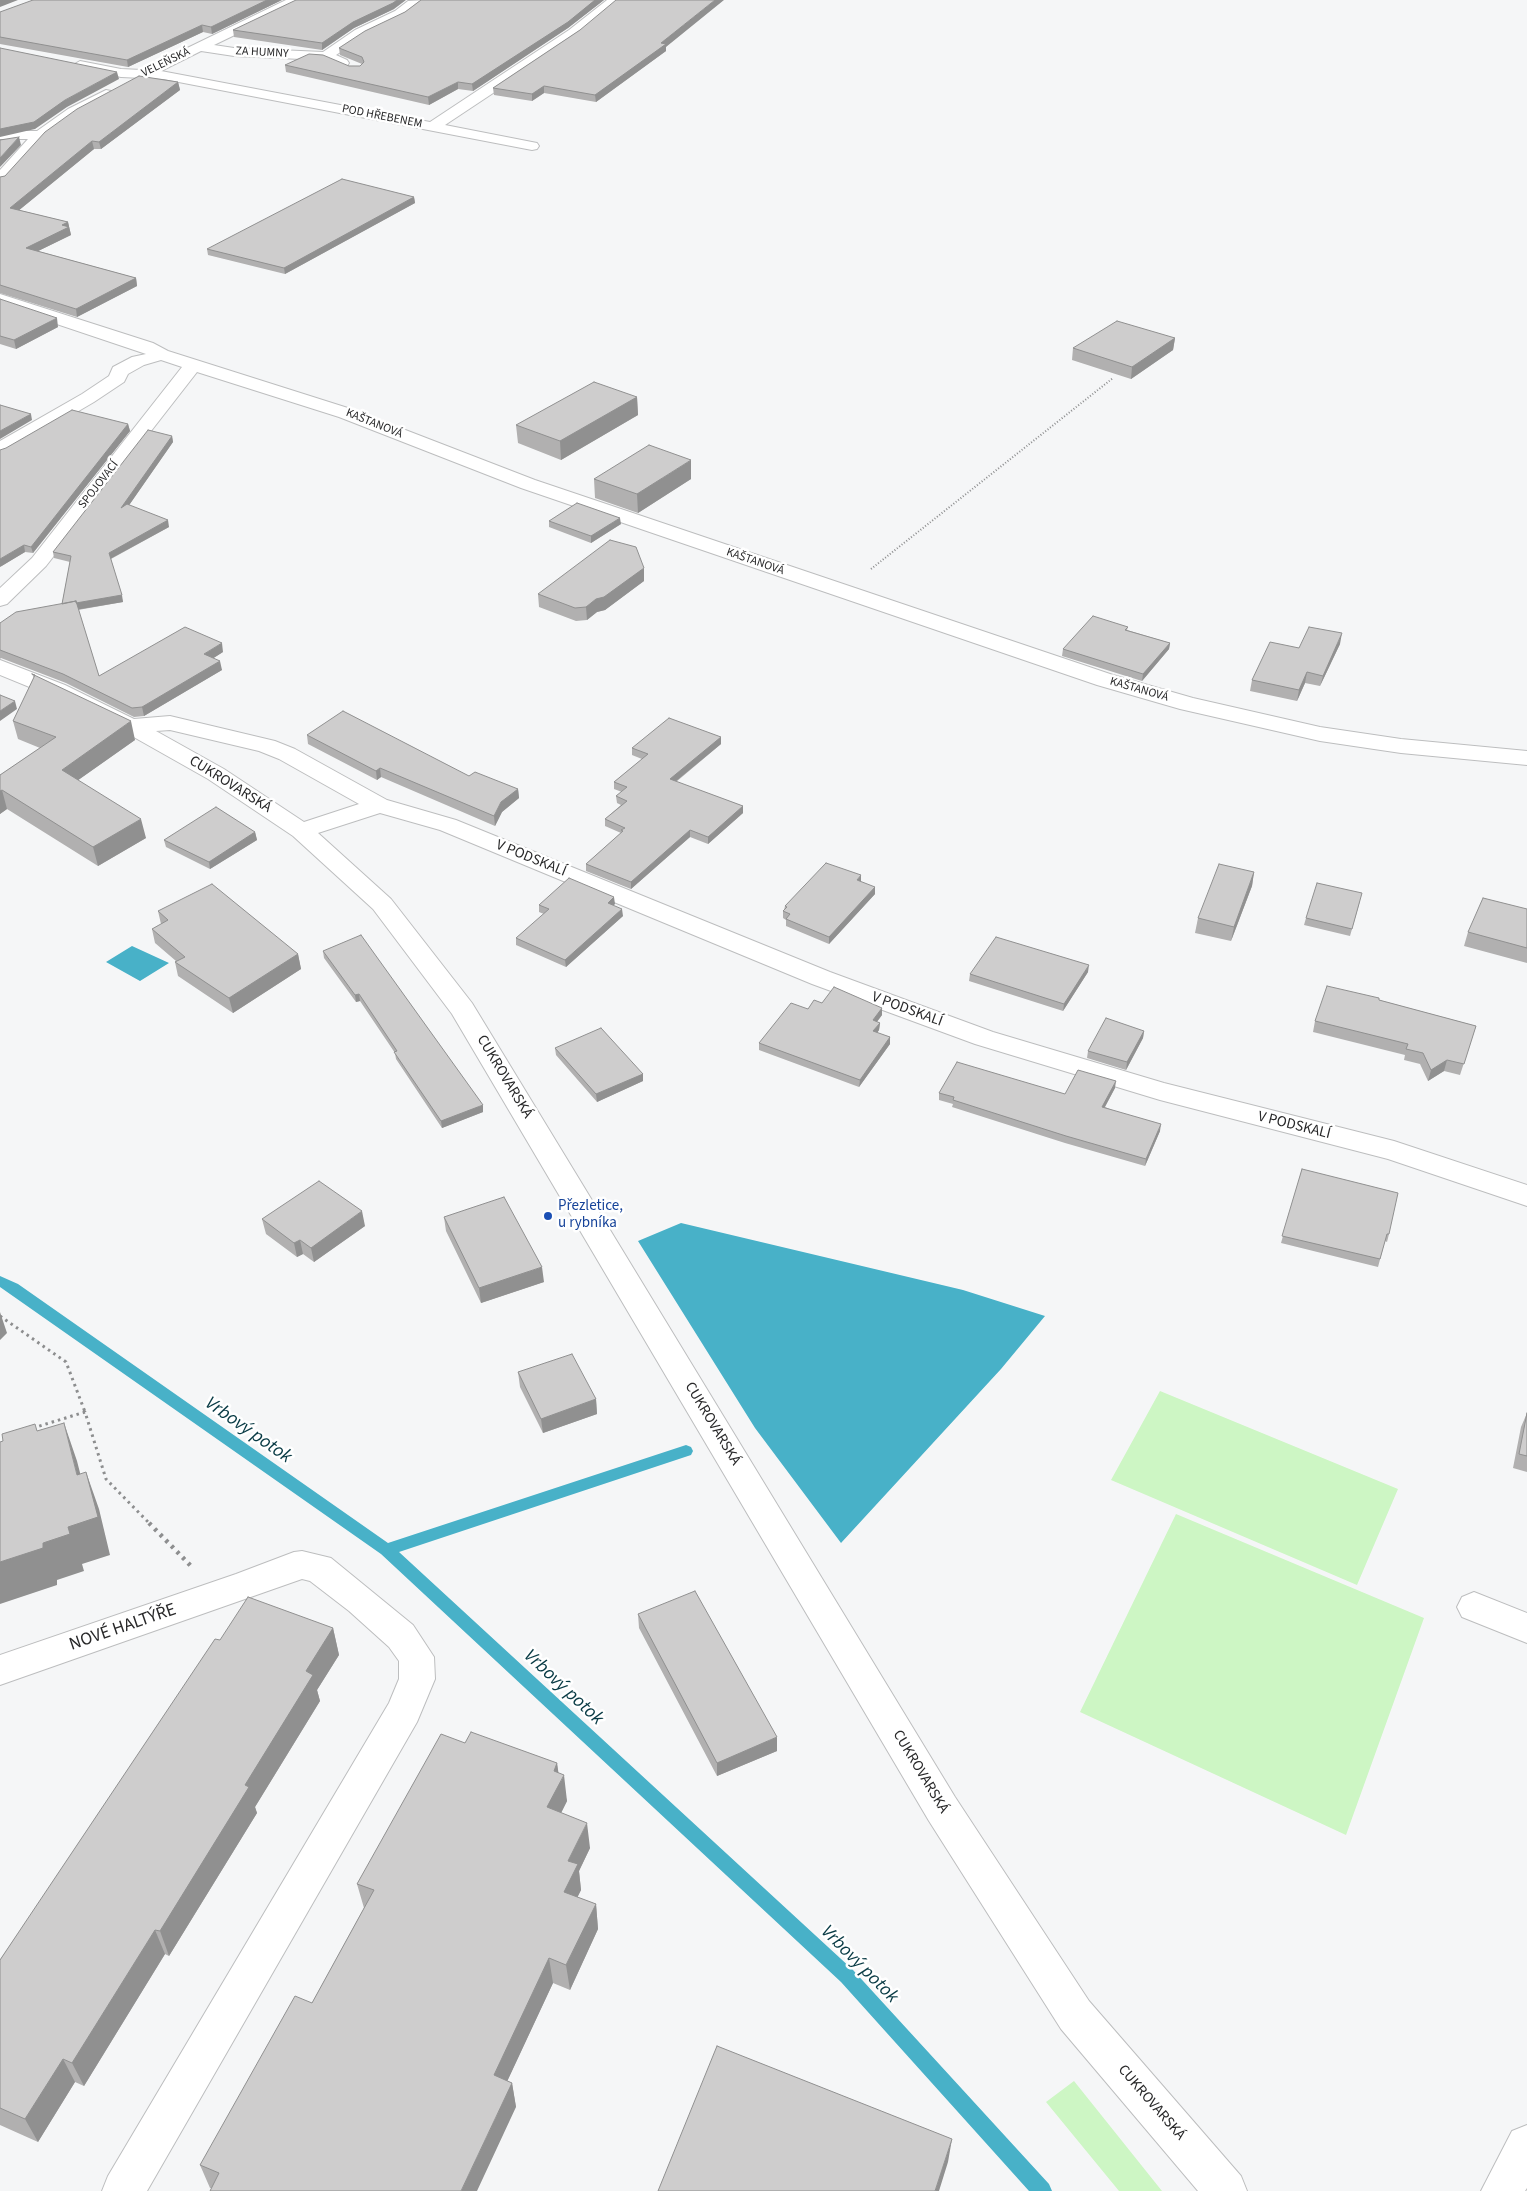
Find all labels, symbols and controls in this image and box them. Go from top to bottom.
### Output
street label: ZA HUMNY [235,44,289,62]
street label: VELEŇSKÁ [139,45,193,81]
street label: POD HŘEBENEM [341,102,423,132]
street label: KAŠTANOVÁ [343,406,405,442]
street label: SPOJOVACÍ [76,458,122,512]
street label: KAŠTANOVÁ [724,545,786,579]
street label: KAŠTANOVÁ [1108,675,1170,705]
street label: CUKROVARSKÁ [185,753,275,817]
street label: V PODSKALÍ [493,837,569,881]
street label: V PODSKALÍ [869,989,945,1031]
street label: CUKROVARSKÁ [472,1032,536,1122]
street label: V PODSKALÍ [1256,1108,1332,1144]
place label: Přezletice, u rybníka [558,1198,623,1233]
marker: Přezletice, u rybníka [542,1210,554,1222]
street label: CUKROVARSKÁ [680,1379,744,1469]
water label: Vrbový potok [200,1393,296,1469]
street label: NOVÉ HALTÝŘE [67,1600,179,1656]
water label: Vrbový potok [518,1645,608,1731]
street label: CUKROVARSKÁ [888,1727,952,1817]
water label: Vrbový potok [815,1921,903,2009]
street label: CUKROVARSKÁ [1113,2062,1189,2144]

